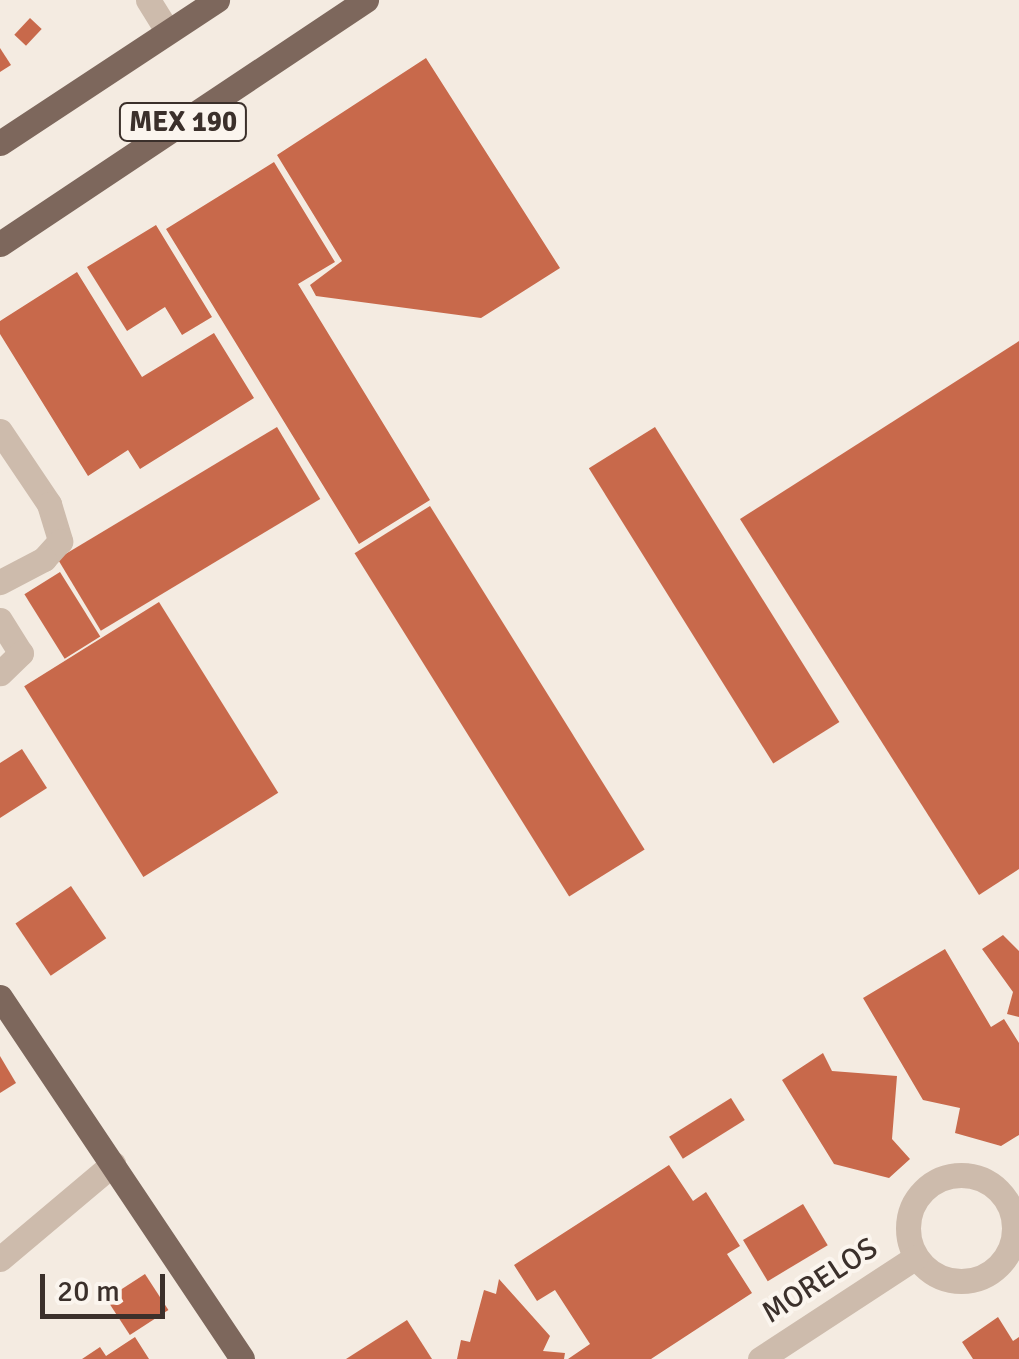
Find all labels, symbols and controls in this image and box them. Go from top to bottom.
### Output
road number: MEX 190 [118,99,248,145]
street label: MORELOS [756,1230,884,1332]
scale bar [45,1254,170,1316]
text: 20 m [57,1273,120,1310]

